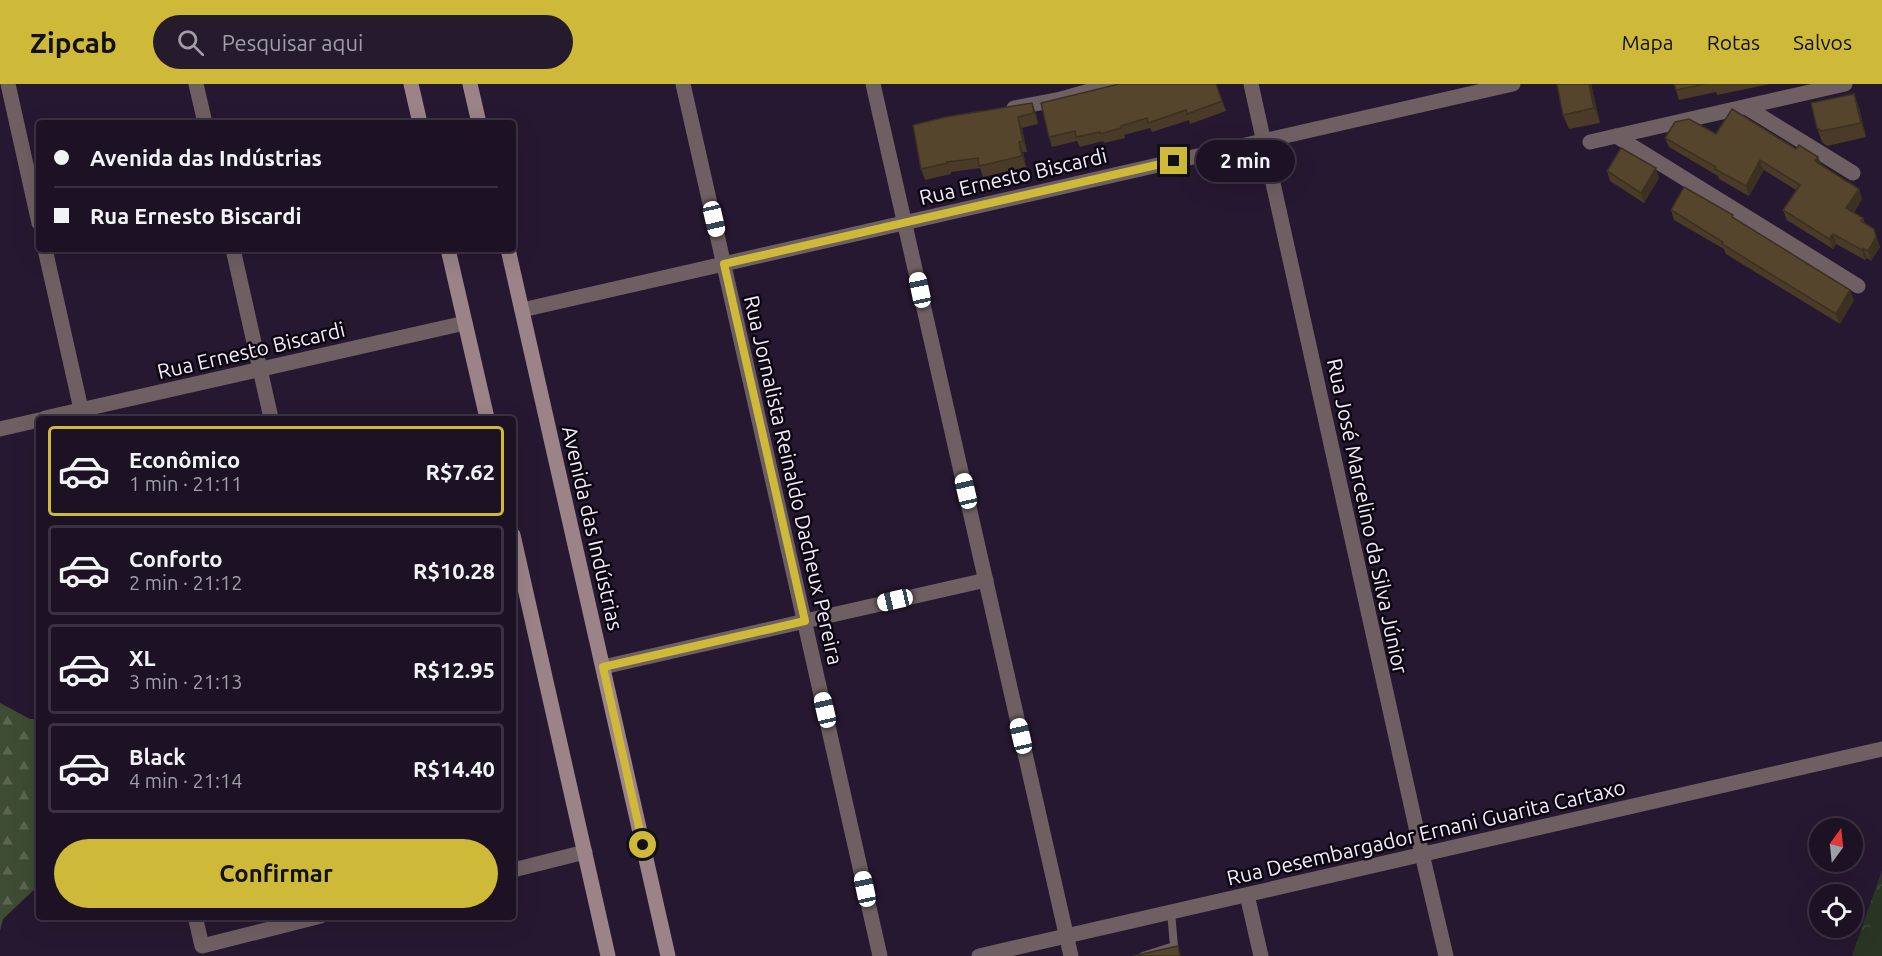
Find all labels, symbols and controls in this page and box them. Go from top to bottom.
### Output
search box [153,15,573,69]
icon: search [174,26,207,59]
text: Zipcab [30,27,117,58]
text: Pesquisar aqui [222,30,363,55]
text: Mapa [1622,30,1674,54]
text: Rotas [1707,30,1760,54]
text: Salvos [1793,30,1852,54]
callout: 2 min [1195,140,1294,182]
street label: Rua Ernesto Biscardi [917,143,1109,209]
text: Avenida das Indústrias [90,145,322,170]
route end [1160,147,1187,174]
text: 2 min [1220,149,1271,172]
car [701,199,727,239]
text: Rua Ernesto Biscardi [90,203,302,228]
car [907,271,933,309]
street label: Rua Jornalista Reinaldo Dacheux Pereira [740,293,848,667]
street label: Rua Ernesto Biscardi [155,317,347,383]
street label: Rua José Marcelino da Silva Júnior [1323,356,1413,676]
street label: Avenida das Indústrias [558,423,628,633]
icon: car [57,444,111,498]
text: Econômico [129,447,240,472]
text: R$7.62 [426,459,495,484]
car [953,471,979,511]
text: 1 min · 21:11 [129,472,243,495]
icon: car [57,543,111,597]
text: Conforto [129,546,223,571]
text: R$10.28 [413,558,495,583]
text: 2 min · 21:12 [129,571,243,594]
car [875,587,915,613]
icon: car [57,642,111,696]
text: XL [129,645,156,670]
text: R$12.95 [413,657,495,682]
text: 3 min · 21:13 [129,670,243,693]
car [812,690,838,730]
car [1008,716,1034,756]
icon: car [57,741,111,795]
text: Black [129,744,186,769]
text: R$14.40 [413,756,495,781]
text: 4 min · 21:14 [129,769,243,792]
street label: Rua Desembargador Ernani Guarita Cartaxo [1224,774,1628,890]
north arrow [1809,818,1863,872]
map controls [1809,818,1863,938]
route start [629,831,656,858]
button: Confirmar [54,839,498,908]
car [852,870,878,908]
button: locate [1809,884,1863,938]

